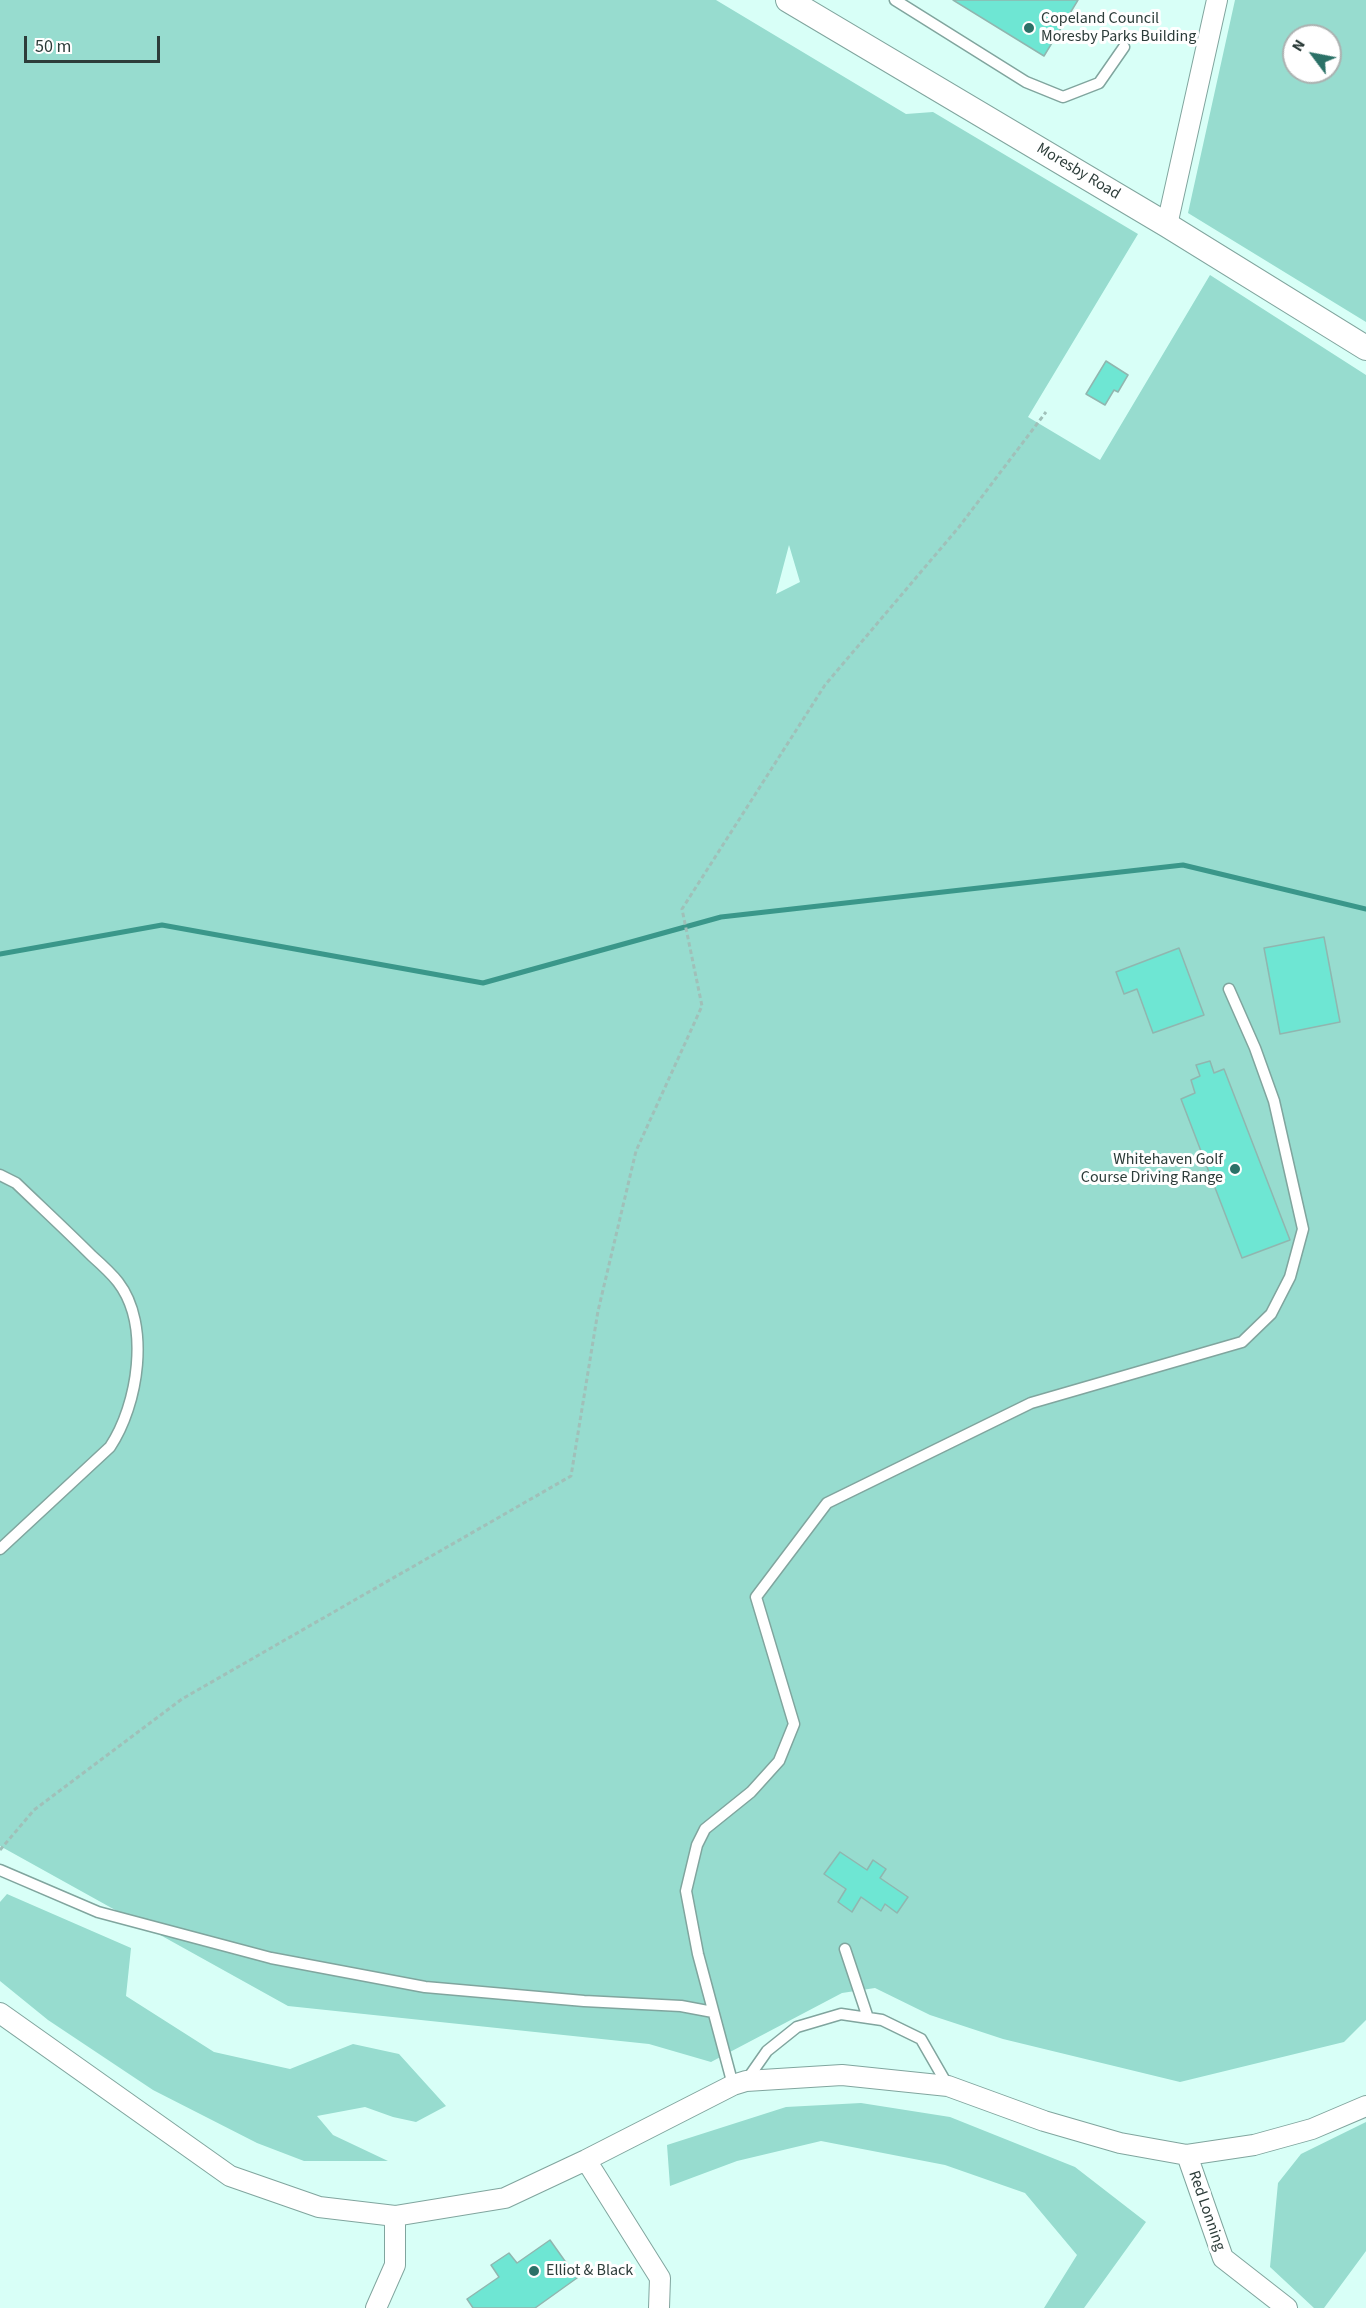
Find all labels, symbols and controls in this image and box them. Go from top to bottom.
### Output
place label: Copeland Council Moresby Parks Building [1041,9,1196,47]
marker: Copeland Council Moresby Parks Building [1022,21,1036,35]
scale bar [27,24,164,62]
north arrow [1282,24,1342,84]
text: 50 m [35,34,71,59]
text: N [1286,35,1311,56]
street label: Moresby Road [1033,140,1123,204]
place label: Whitehaven Golf Course Driving Range [1081,1150,1223,1188]
marker: Whitehaven Golf Course Driving Range [1228,1162,1242,1176]
street label: Red Lonning [1183,2168,1229,2254]
place label: Elliot & Black [546,2261,633,2281]
marker: Elliot & Black [527,2264,541,2278]

